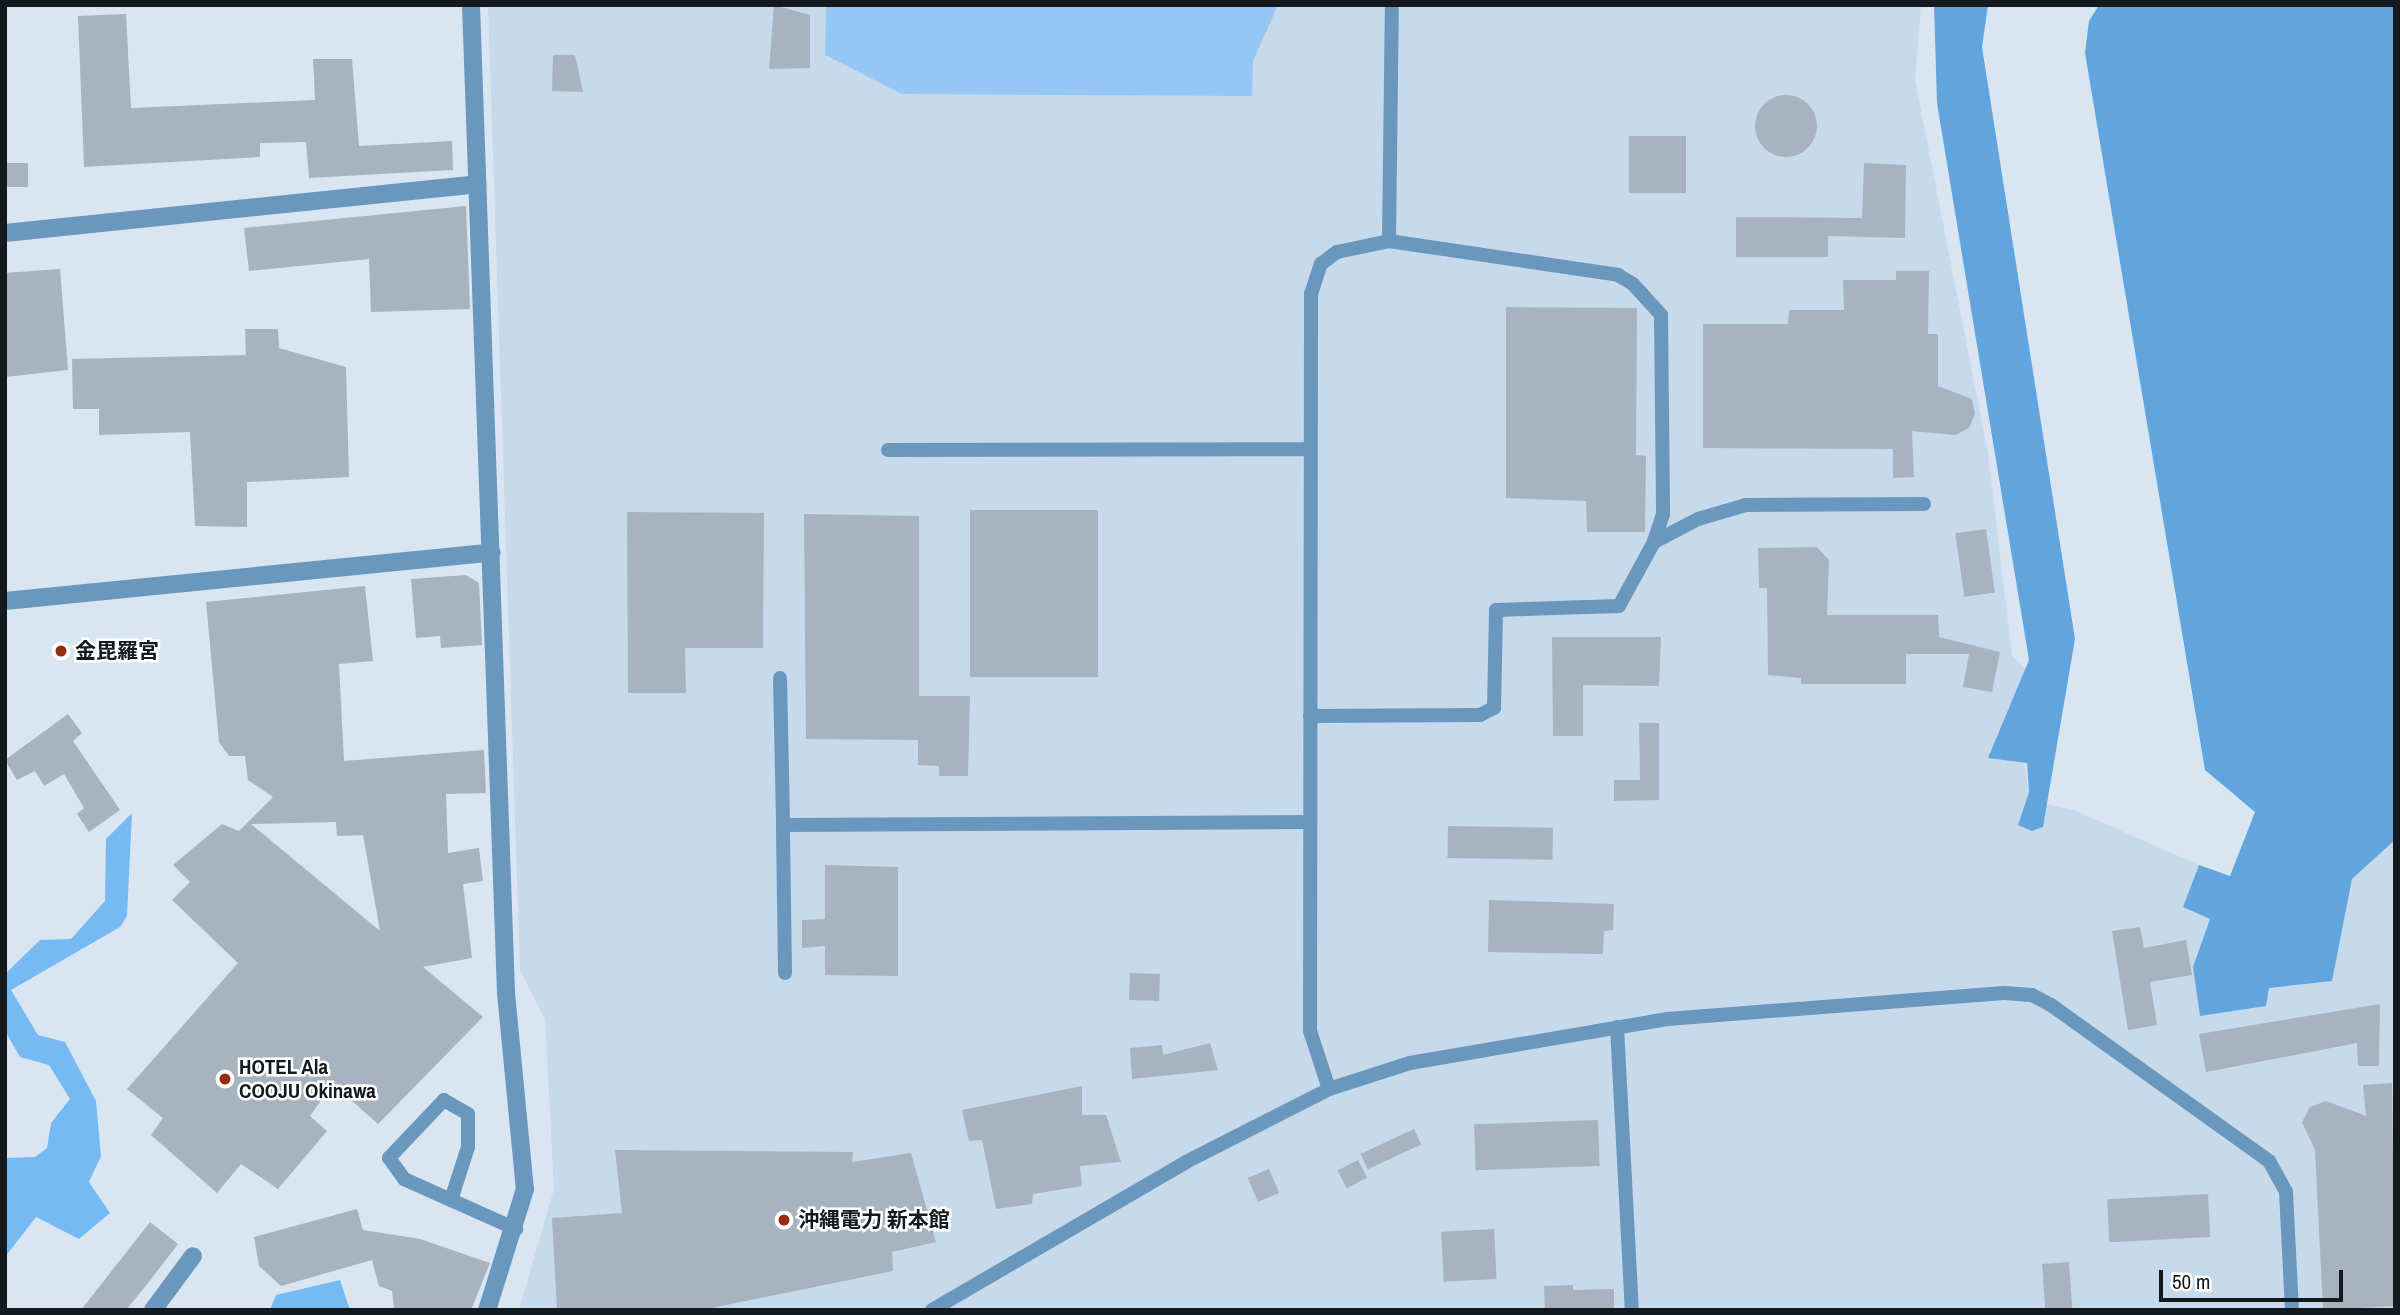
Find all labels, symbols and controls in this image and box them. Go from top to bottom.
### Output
place label: 金毘羅宮 [75,638,159,664]
marker: 金毘羅宮 [53,643,69,659]
place label: HOTEL Ala COOJU Okinawa [239,1054,376,1104]
marker: HOTEL Ala COOJU Okinawa [217,1071,233,1087]
place label: 沖縄電力 新本館 [798,1207,950,1233]
marker: 沖縄電力 新本館 [776,1212,792,1228]
scale bar [2162,1256,2346,1300]
text: 50 m [2172,1267,2210,1296]

